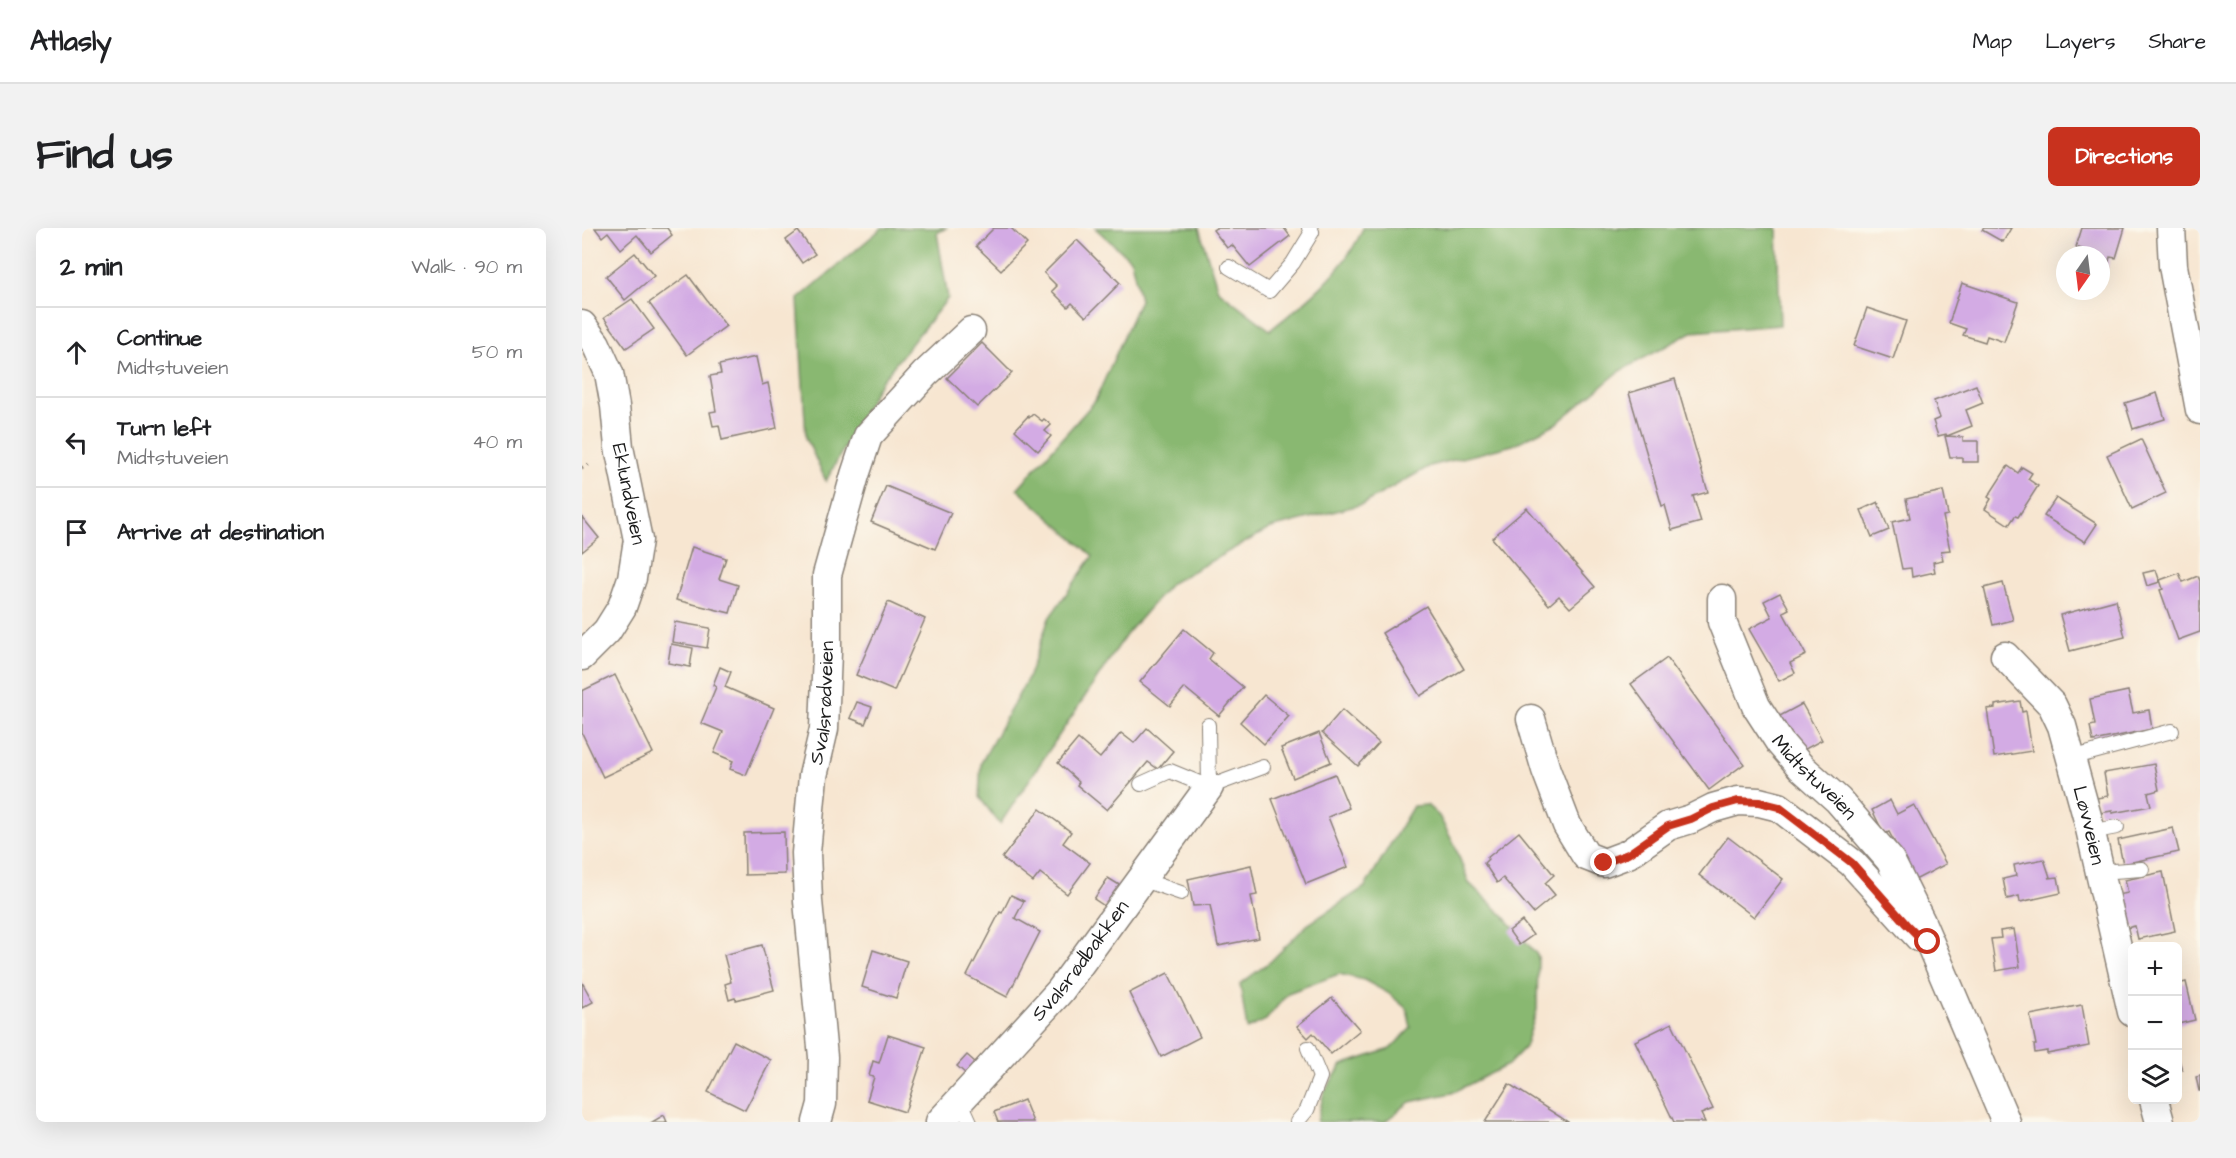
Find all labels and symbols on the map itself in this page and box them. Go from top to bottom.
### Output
north arrow [2056,246,2110,300]
street label: Eklundveien [605,441,653,547]
street label: Svalsrødveien [802,641,841,767]
street label: Midtstuveien [1765,728,1863,826]
street label: Løvveien [2065,783,2112,868]
route end [1590,849,1616,875]
street label: Svalsrødbakken [1025,894,1136,1027]
route start [1914,928,1940,954]

